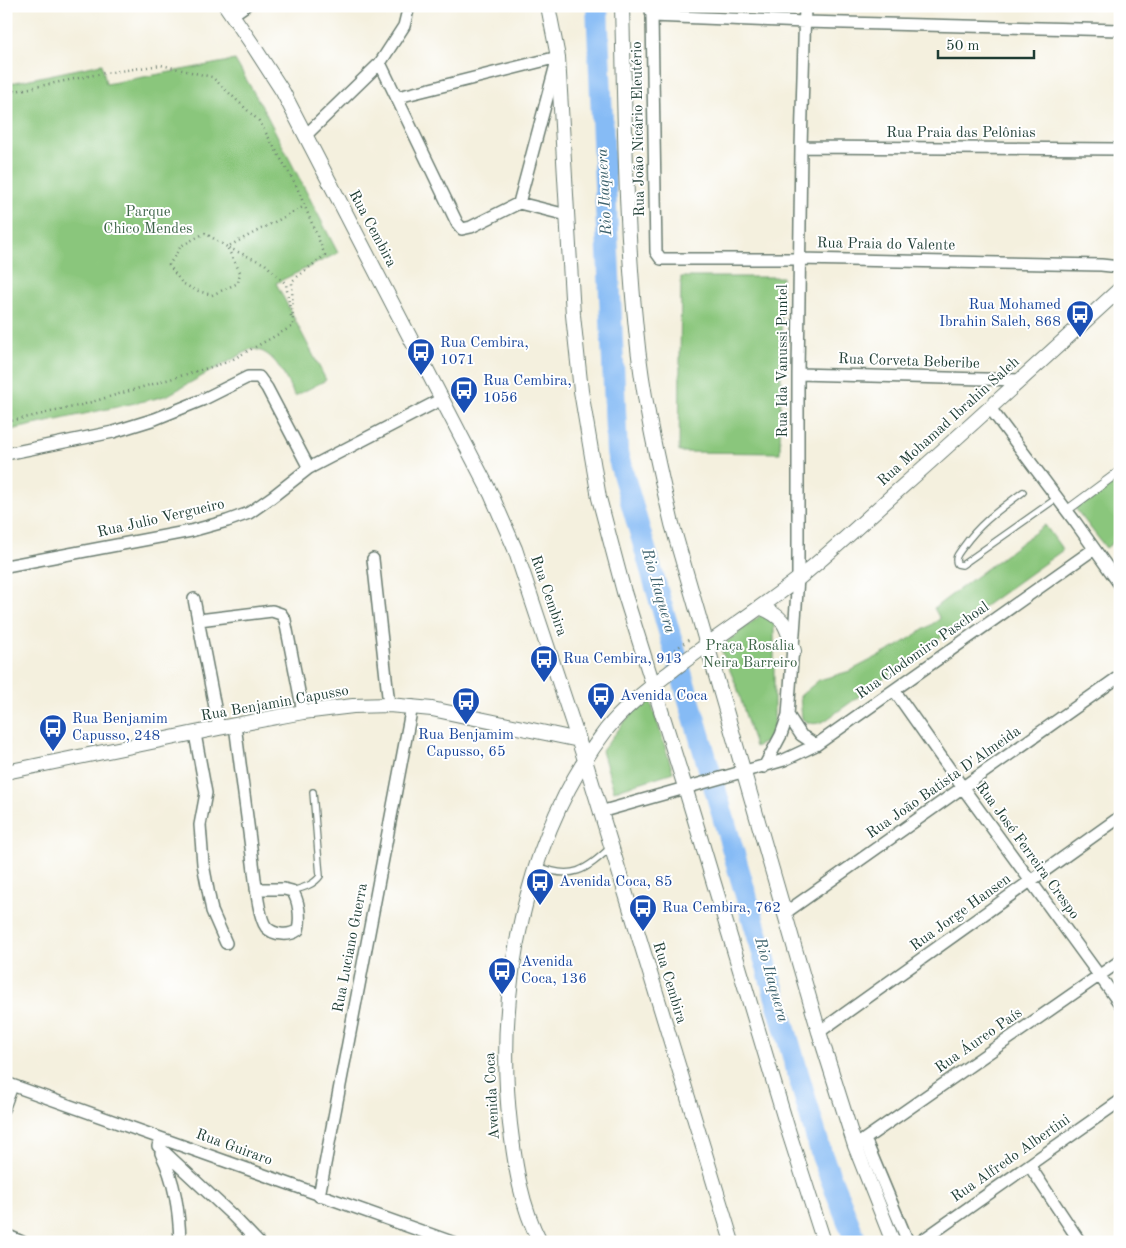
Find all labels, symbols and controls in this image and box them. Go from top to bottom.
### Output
scale bar [938,28,1035,60]
text: 50 m [946,39,980,54]
street label: Rua João Nicário Eleutério [630,41,648,217]
street label: Rua Praia das Pelônias [886,126,1036,141]
water label: Rio Itaquera [595,147,615,237]
street label: Rua Cembira [346,188,399,270]
park label: Parque Chico Mendes [103,205,193,237]
street label: Rua Praia do Valente [817,236,955,254]
street label: Rua Ida Vanussi Puntel [776,284,791,438]
place label: Rua Mohamed Ibrahin Saleh, 868 [939,298,1061,330]
bus stop icon: Rua Mohamed Ibrahin Saleh, 868 [1065,299,1095,338]
place label: Rua Cembira, 1071 [440,336,529,368]
bus stop icon: Rua Cembira, 1071 [406,337,436,376]
street label: Rua Corveta Beberibe [838,352,980,372]
street label: Rua Mohamad Ibrahin Saleh [875,355,1023,489]
place label: Rua Cembira, 1056 [483,374,572,406]
bus stop icon: Rua Cembira, 1056 [449,375,479,414]
street label: Rua Julio Vergueiro [96,497,226,541]
water label: Rio Itaquera [638,546,678,636]
street label: Rua Cembira [527,554,569,639]
street label: Rua Clodomiro Paschoal [854,600,992,702]
park label: Praça Rosália Neira Barreiro [703,639,797,671]
bus stop icon: Rua Cembira, 913 [529,644,559,683]
place label: Rua Cembira, 913 [563,652,682,667]
bus stop icon: Avenida Coca [586,681,616,720]
street label: Rua Benjamin Capusso [200,684,350,724]
bus stop icon: Rua Benjamim Capusso, 65 [451,686,481,725]
place label: Avenida Coca [620,689,708,704]
place label: Rua Benjamim Capusso, 248 [72,712,168,744]
bus stop icon: Rua Benjamim Capusso, 248 [38,713,68,752]
street label: Rua João Batista D'Almeida [864,724,1024,842]
place label: Rua Benjamim Capusso, 65 [418,728,514,760]
street label: Rua José Ferreira Crespo [972,780,1082,922]
bus stop icon: Avenida Coca, 85 [525,867,555,906]
street label: Rua Jorge Hansen [908,872,1014,954]
place label: Avenida Coca, 85 [559,875,672,890]
street label: Rua Luciano Guerra [331,881,371,1014]
bus stop icon: Rua Cembira, 762 [628,893,658,932]
place label: Rua Cembira, 762 [662,901,781,916]
water label: Rio Itaquera [751,935,791,1025]
street label: Rua Cembira [649,940,689,1026]
place label: Avenida Coca, 136 [521,955,587,987]
bus stop icon: Avenida Coca, 136 [487,956,517,995]
street label: Rua Áureo País [931,1003,1025,1076]
street label: Avenida Coca [483,1051,503,1140]
street label: Rua Alfredo Albertini [949,1112,1073,1206]
street label: Rua Guiraro [194,1127,274,1169]

